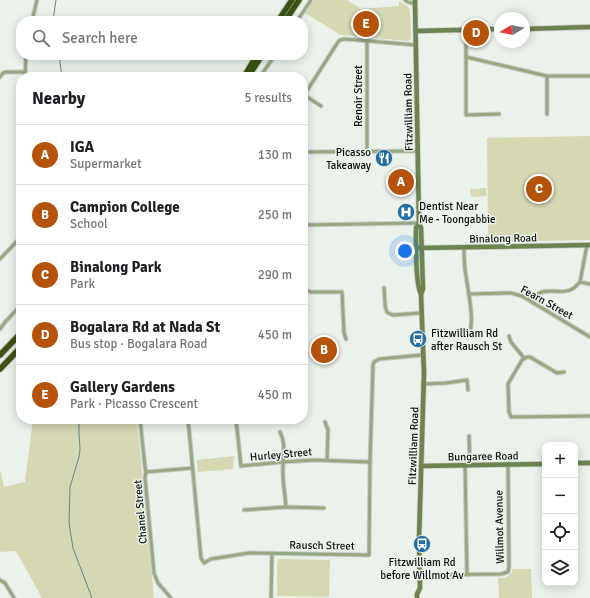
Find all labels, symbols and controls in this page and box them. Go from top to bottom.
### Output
pin: E [353,9,379,39]
north arrow [494,12,530,48]
search box [16,16,308,60]
pin: D [463,18,489,48]
icon: search [30,27,52,49]
text: Search here [62,29,138,47]
street label: Renoir Street [352,65,365,127]
street label: Fitzwilliam Road [401,73,416,151]
text: Nearby [32,88,85,109]
text: 5 results [244,90,292,106]
text: IGA [70,138,94,156]
place label: Picasso Takeaway [326,146,372,172]
text: A [41,147,49,163]
text: 130 m [258,147,292,163]
restaurant icon: Picasso Takeaway [374,148,394,168]
text: Supermarket [70,156,142,172]
pin: A [388,167,414,197]
pin: C [526,174,552,204]
text: Campion College [70,198,180,216]
place label: Dentist Near Me - Toongabbie [419,200,496,226]
hospital icon: Dentist Near Me - Toongabbie [396,202,416,222]
text: B [41,207,49,223]
text: 250 m [258,207,292,223]
text: School [70,216,108,232]
street label: Binalong Road [469,231,537,246]
your location [395,241,415,261]
text: Binalong Park [70,258,162,276]
text: C [41,267,49,283]
text: 290 m [258,267,292,283]
text: Park [70,276,95,292]
street label: Fearn Street [518,283,575,322]
text: Bogalara Rd at Nada St [70,318,220,336]
text: D [41,327,49,343]
text: 450 m [258,327,292,343]
place label: Fitzwilliam Rd after Rausch St [431,327,502,353]
bus stop icon: Fitzwilliam Rd after Rausch St [408,329,428,349]
pin: B [311,335,337,365]
text: Bus stop · Bogalara Road [70,336,207,352]
text: Gallery Gardens [70,378,175,396]
text: E [41,387,49,403]
text: 450 m [258,387,292,403]
text: Park · Picasso Crescent [70,396,198,412]
street label: Fitzwilliam Road [406,407,421,485]
map controls [542,442,578,586]
button: + [542,442,578,478]
street label: Hurley Street [249,445,313,464]
street label: Bungaree Road [447,449,519,464]
button: − [542,478,578,514]
street label: Chanel Street [131,479,150,544]
street label: Willmot Avenue [492,490,507,564]
button: locate [542,514,578,550]
bus stop icon: Fitzwilliam Rd before Willmot Av [412,534,432,554]
street label: Rausch Street [289,538,355,553]
button: layers [542,550,578,586]
place label: Fitzwilliam Rd before Willmot Av [380,556,464,582]

